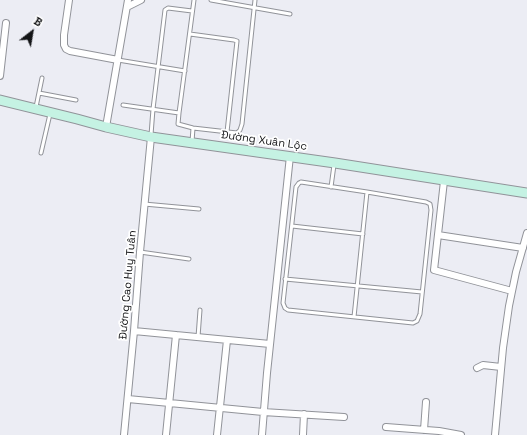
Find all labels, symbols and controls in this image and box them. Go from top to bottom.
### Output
north arrow [12,12,52,52]
text: B [31,14,45,30]
street label: Đường Xuân Lộc [220,128,308,154]
street label: Đường Cao Huy Tuân [117,230,139,340]

